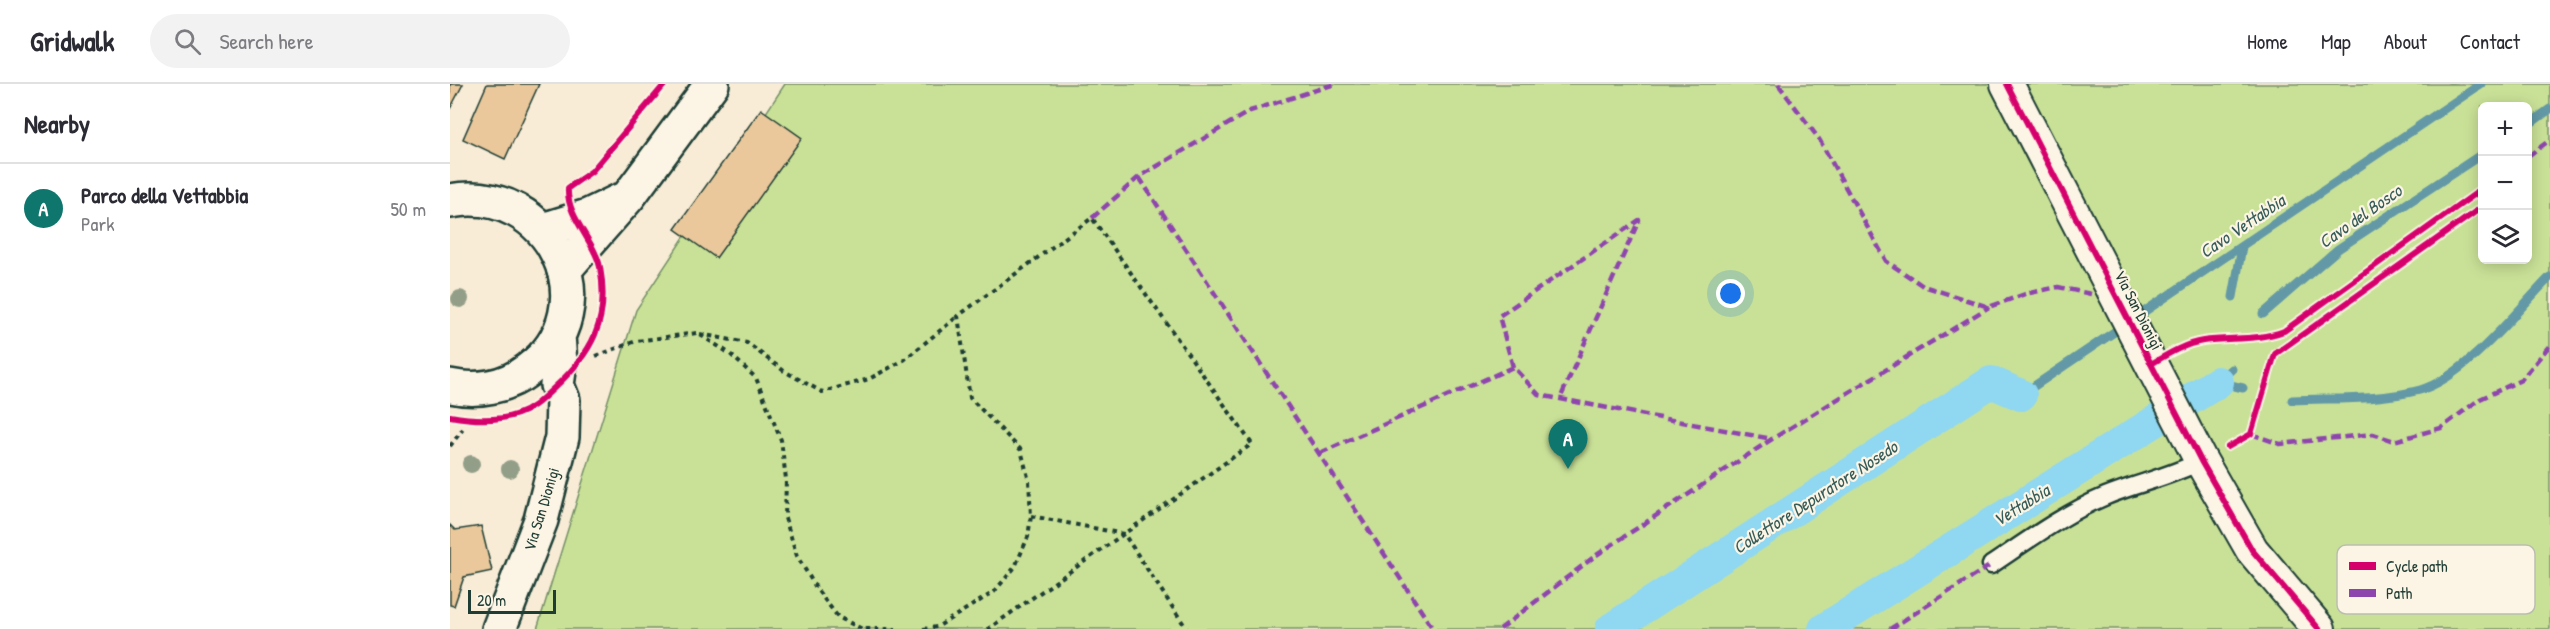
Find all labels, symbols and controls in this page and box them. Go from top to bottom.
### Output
search box [150,14,570,68]
text: Gridwalk [30,22,114,60]
icon: search [171,25,204,58]
text: Search here [219,26,313,56]
text: Home [2247,27,2288,56]
text: Map [2321,27,2351,56]
text: About [2384,27,2427,56]
text: Contact [2460,27,2520,56]
map controls [2478,102,2532,264]
button: + [2478,102,2532,156]
text: Nearby [24,106,90,141]
button: − [2478,156,2532,210]
water label: Cavo del Bosco [2313,177,2408,254]
text: Parco della Vettabbia [81,180,248,210]
water label: Cavo Vettabbia [2194,187,2291,264]
text: A [39,195,48,222]
text: 50 m [390,195,426,222]
text: Park [81,210,114,237]
button: layers [2478,210,2532,264]
street label: Via San Dionigi [2110,267,2168,353]
your location [1716,279,1745,308]
pin: A [1548,420,1588,469]
water label: Collettore Depuratore Nosedo [1728,433,1904,560]
street label: Via San Dionigi [518,465,564,553]
water label: Vettabbia [1988,477,2056,532]
legend [2337,545,2535,614]
text: Cycle path [2386,555,2448,577]
text: Path [2386,582,2412,604]
scale bar [468,587,556,614]
text: 20 m [477,589,506,611]

